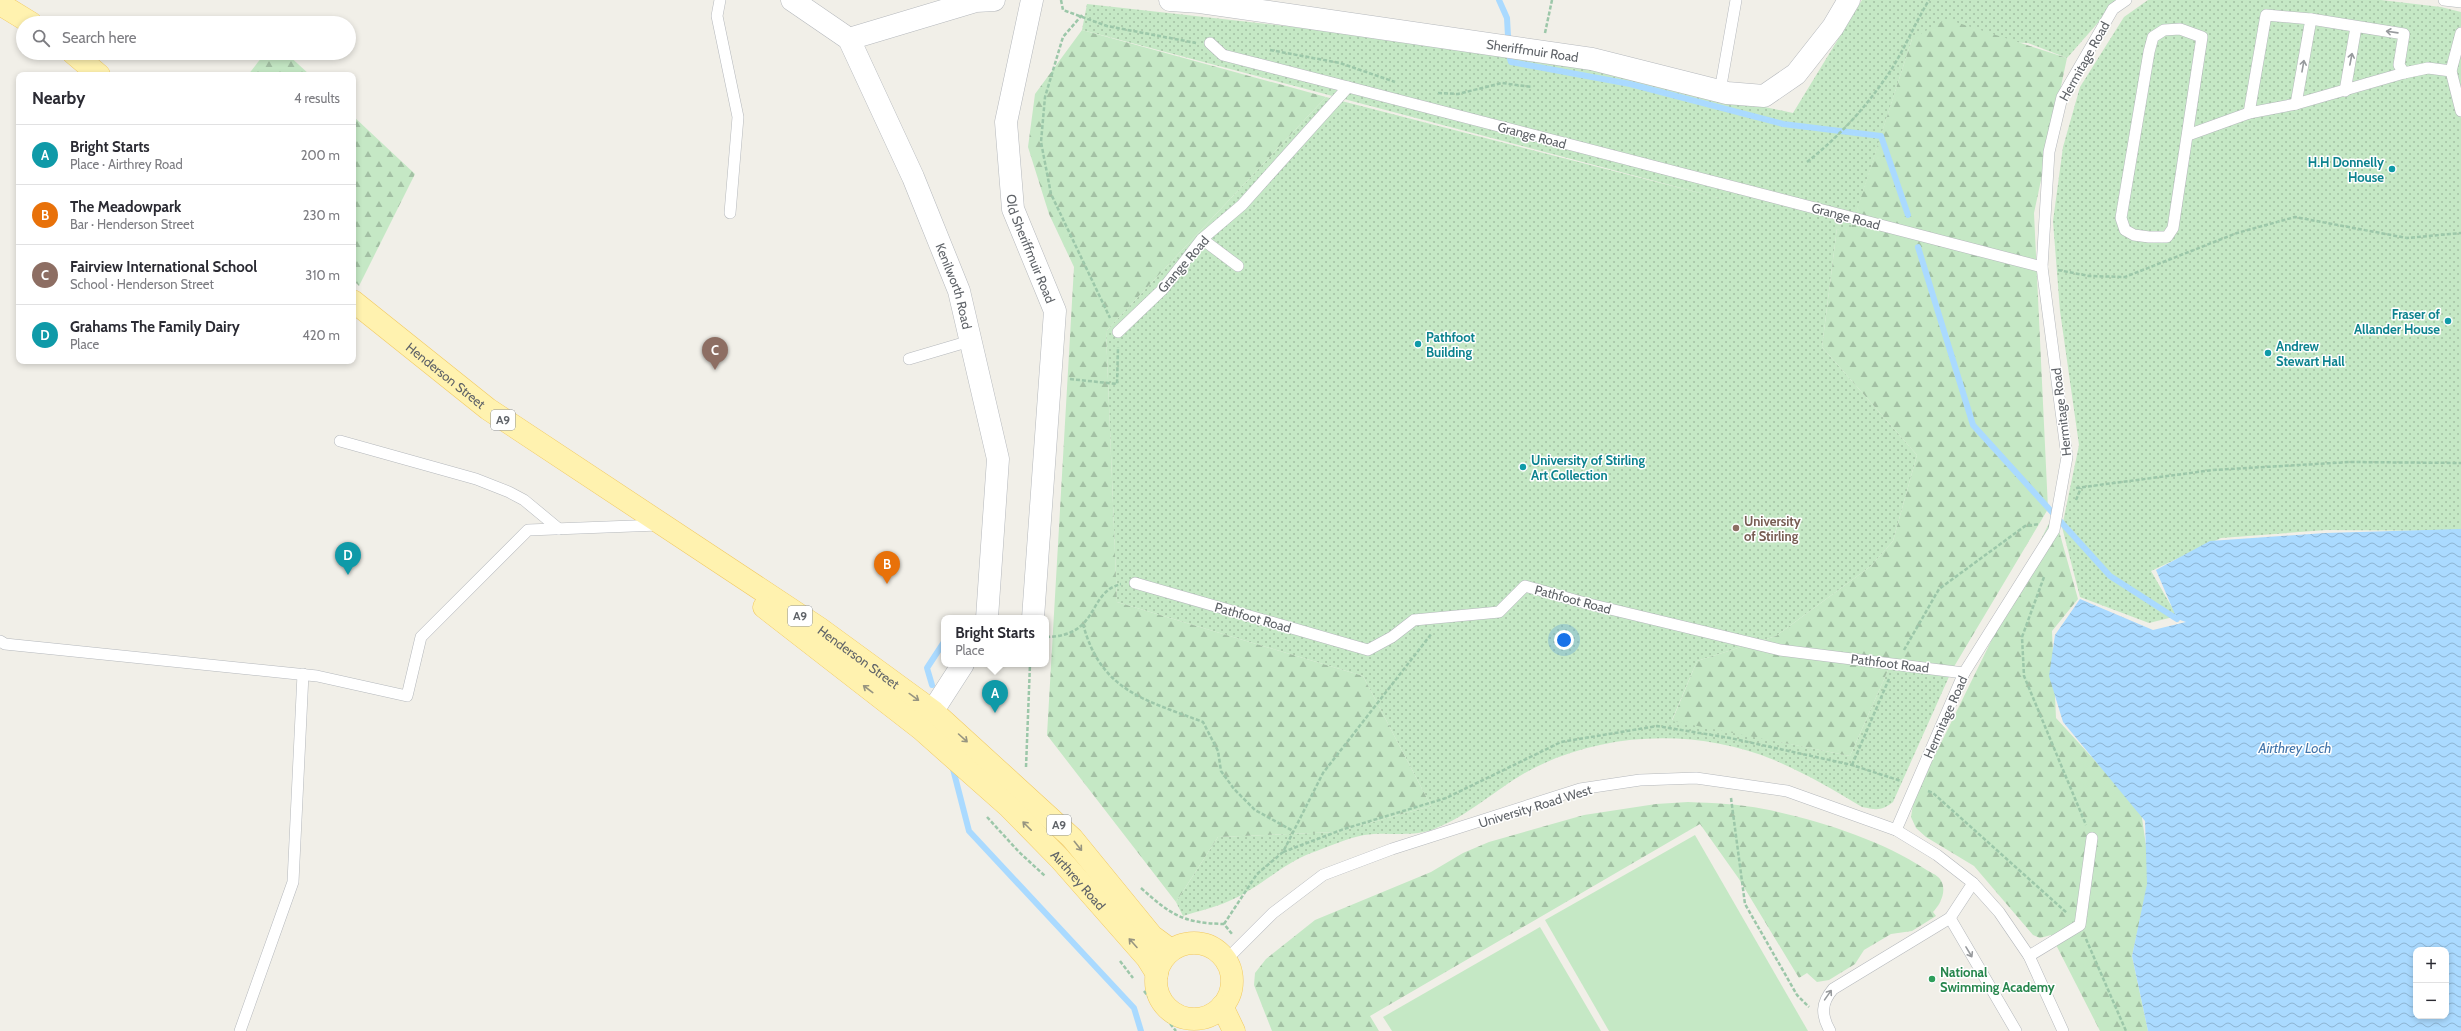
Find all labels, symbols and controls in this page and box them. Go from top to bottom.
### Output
search box [16,16,356,60]
street label: Hermitage Road [2055,18,2113,104]
icon: search [30,27,52,49]
one-way arrow [2386,28,2399,36]
text: Search here [62,29,137,47]
street label: Sheriffmuir Road [1485,36,1580,65]
one-way arrow [2347,53,2355,66]
one-way arrow [2299,60,2307,73]
text: Nearby [32,88,85,108]
text: 4 results [294,90,340,106]
street label: Grange Road [1496,118,1568,152]
text: Bright Starts [70,138,150,156]
text: A [41,147,49,163]
text: 200 m [301,147,340,163]
place label: H.H Donnelly House [2308,154,2384,185]
text: Place · Airthrey Road [70,156,183,172]
marker: H.H Donnelly House [2387,164,2397,174]
street label: Old Sheriffmuir Road [1004,193,1059,305]
text: The Meadowpark [70,198,181,216]
street label: Grange Road [1810,199,1882,233]
text: B [41,207,49,223]
text: 230 m [303,207,340,223]
text: Bar · Henderson Street [70,216,194,232]
street label: Grange Road [1154,232,1212,296]
street label: Kenilworth Road [932,241,976,331]
text: Fairview International School [70,258,257,276]
text: C [41,267,49,283]
text: 310 m [305,267,340,283]
text: School · Henderson Street [70,276,214,292]
place label: Fraser of Allander House [2354,306,2441,337]
marker: Fraser of Allander House [2443,316,2453,326]
text: Grahams The Family Dairy [70,318,240,336]
text: D [40,327,50,343]
text: 420 m [302,327,340,343]
place label: Pathfoot Building [1426,329,1476,360]
text: Place [70,336,99,352]
pin: C [702,337,728,370]
place label: Andrew Stewart Hall [2276,338,2345,369]
street label: Henderson Street [403,339,489,412]
marker: Pathfoot Building [1413,339,1423,349]
marker: Andrew Stewart Hall [2263,348,2273,358]
street label: Hermitage Road [2048,367,2074,457]
road number: A9 [491,410,515,430]
place label: University of Stirling Art Collection [1531,452,1645,483]
marker: University of Stirling Art Collection [1518,462,1528,472]
place label: University of Stirling [1744,513,1801,544]
marker: University of Stirling [1731,523,1741,533]
pin: D [335,542,361,575]
pin: B [874,551,900,584]
street label: Pathfoot Road [1533,581,1613,617]
street label: Pathfoot Road [1213,598,1293,636]
road number: A9 [788,606,812,626]
popup [941,615,1049,667]
street label: Henderson Street [815,622,903,693]
text: Bright Starts [955,624,1035,642]
your location [1554,630,1574,650]
text: Place [955,642,984,658]
street label: Pathfoot Road [1850,650,1930,676]
street label: Hermitage Road [1920,673,1970,761]
pin: A [982,680,1008,713]
one-way arrow [862,684,873,693]
one-way arrow [908,693,919,701]
one-way arrow [958,733,968,742]
water label: Airthrey Loch [2258,739,2331,757]
street label: University Road West [1476,781,1594,831]
road number: A9 [1047,815,1071,835]
one-way arrow [1022,821,1032,831]
one-way arrow [1074,840,1083,851]
street label: Airthrey Road [1048,847,1109,913]
one-way arrow [1129,937,1138,948]
one-way arrow [1965,946,1973,958]
map controls [2413,947,2449,1019]
button: + [2413,947,2449,983]
place label: National Swimming Academy [1940,964,2055,995]
marker: National Swimming Academy [1927,974,1937,984]
button: − [2413,983,2449,1019]
one-way arrow [1824,990,1832,1001]

